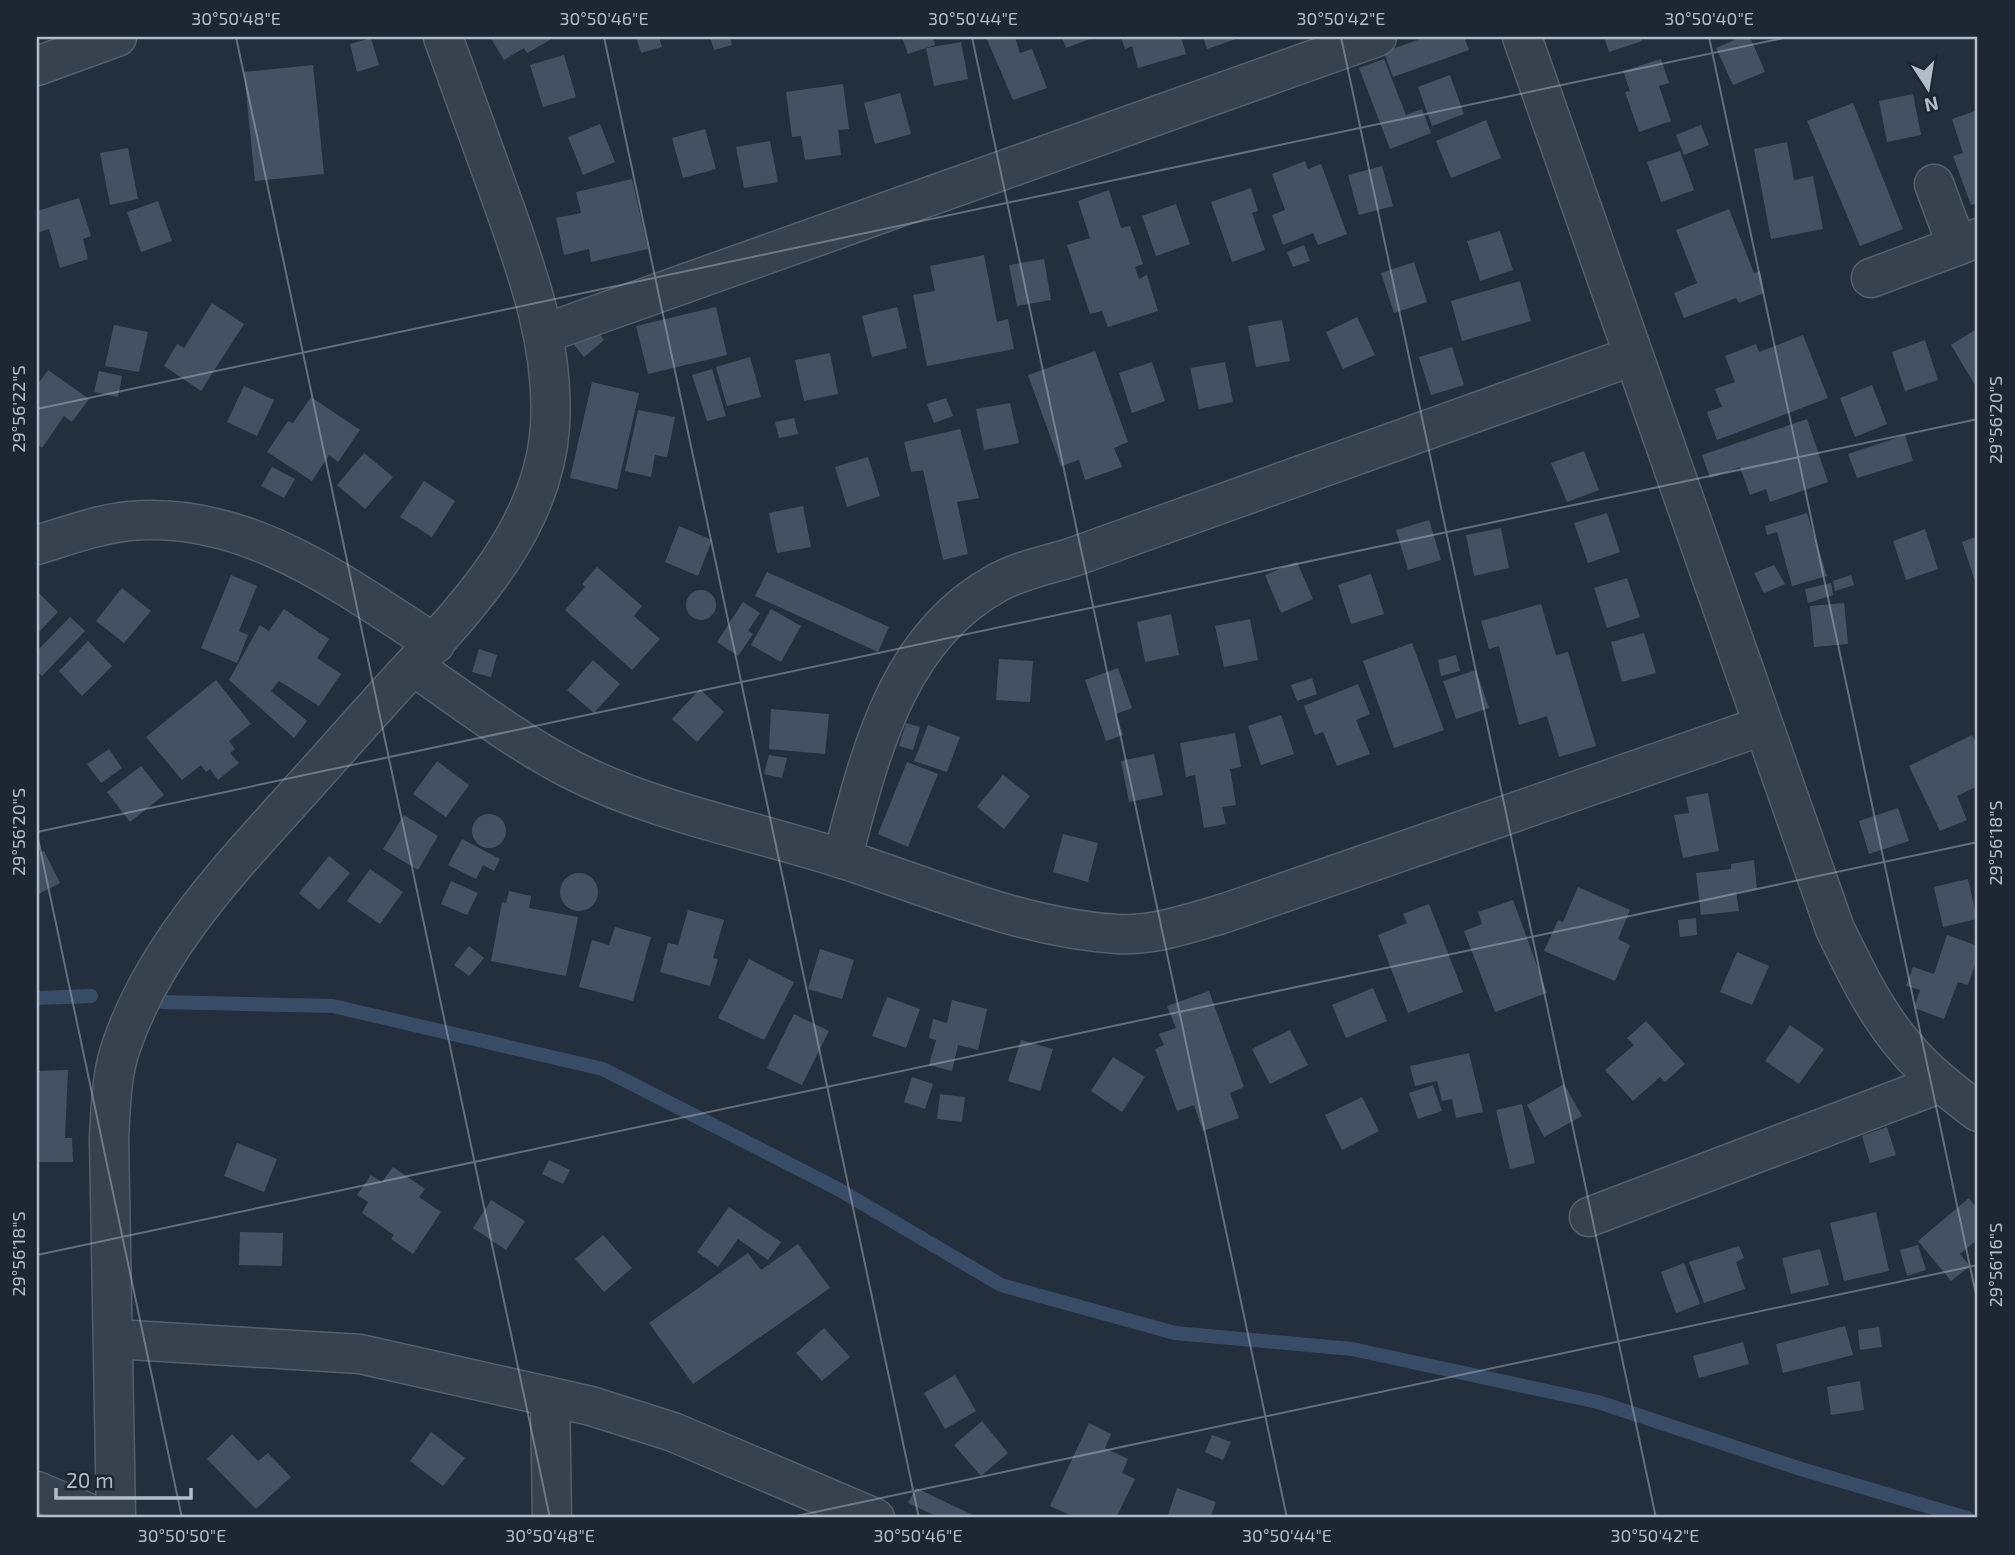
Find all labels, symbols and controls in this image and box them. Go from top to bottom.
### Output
text: 30°50'48"E [191,7,281,29]
text: 30°50'46"E [559,7,649,29]
text: 30°50'44"E [928,7,1018,29]
text: 30°50'42"E [1297,7,1385,29]
text: 30°50'40"E [1664,7,1754,29]
north arrow [1892,52,1962,122]
text: N [1923,92,1941,118]
text: 29°56'22"S [7,365,29,453]
text: 29°56'20"S [1984,376,2006,464]
text: 29°56'20"S [7,788,29,876]
text: 29°56'18"S [1984,800,2006,886]
text: 29°56'18"S [7,1211,29,1297]
text: 29°56'16"S [1984,1223,2006,1307]
scale bar [56,1457,191,1501]
text: 20 m [66,1467,114,1492]
text: 30°50'50"E [138,1524,226,1546]
text: 30°50'48"E [505,1524,595,1546]
text: 30°50'46"E [873,1524,963,1546]
text: 30°50'44"E [1242,1524,1332,1546]
text: 30°50'42"E [1611,1524,1699,1546]

